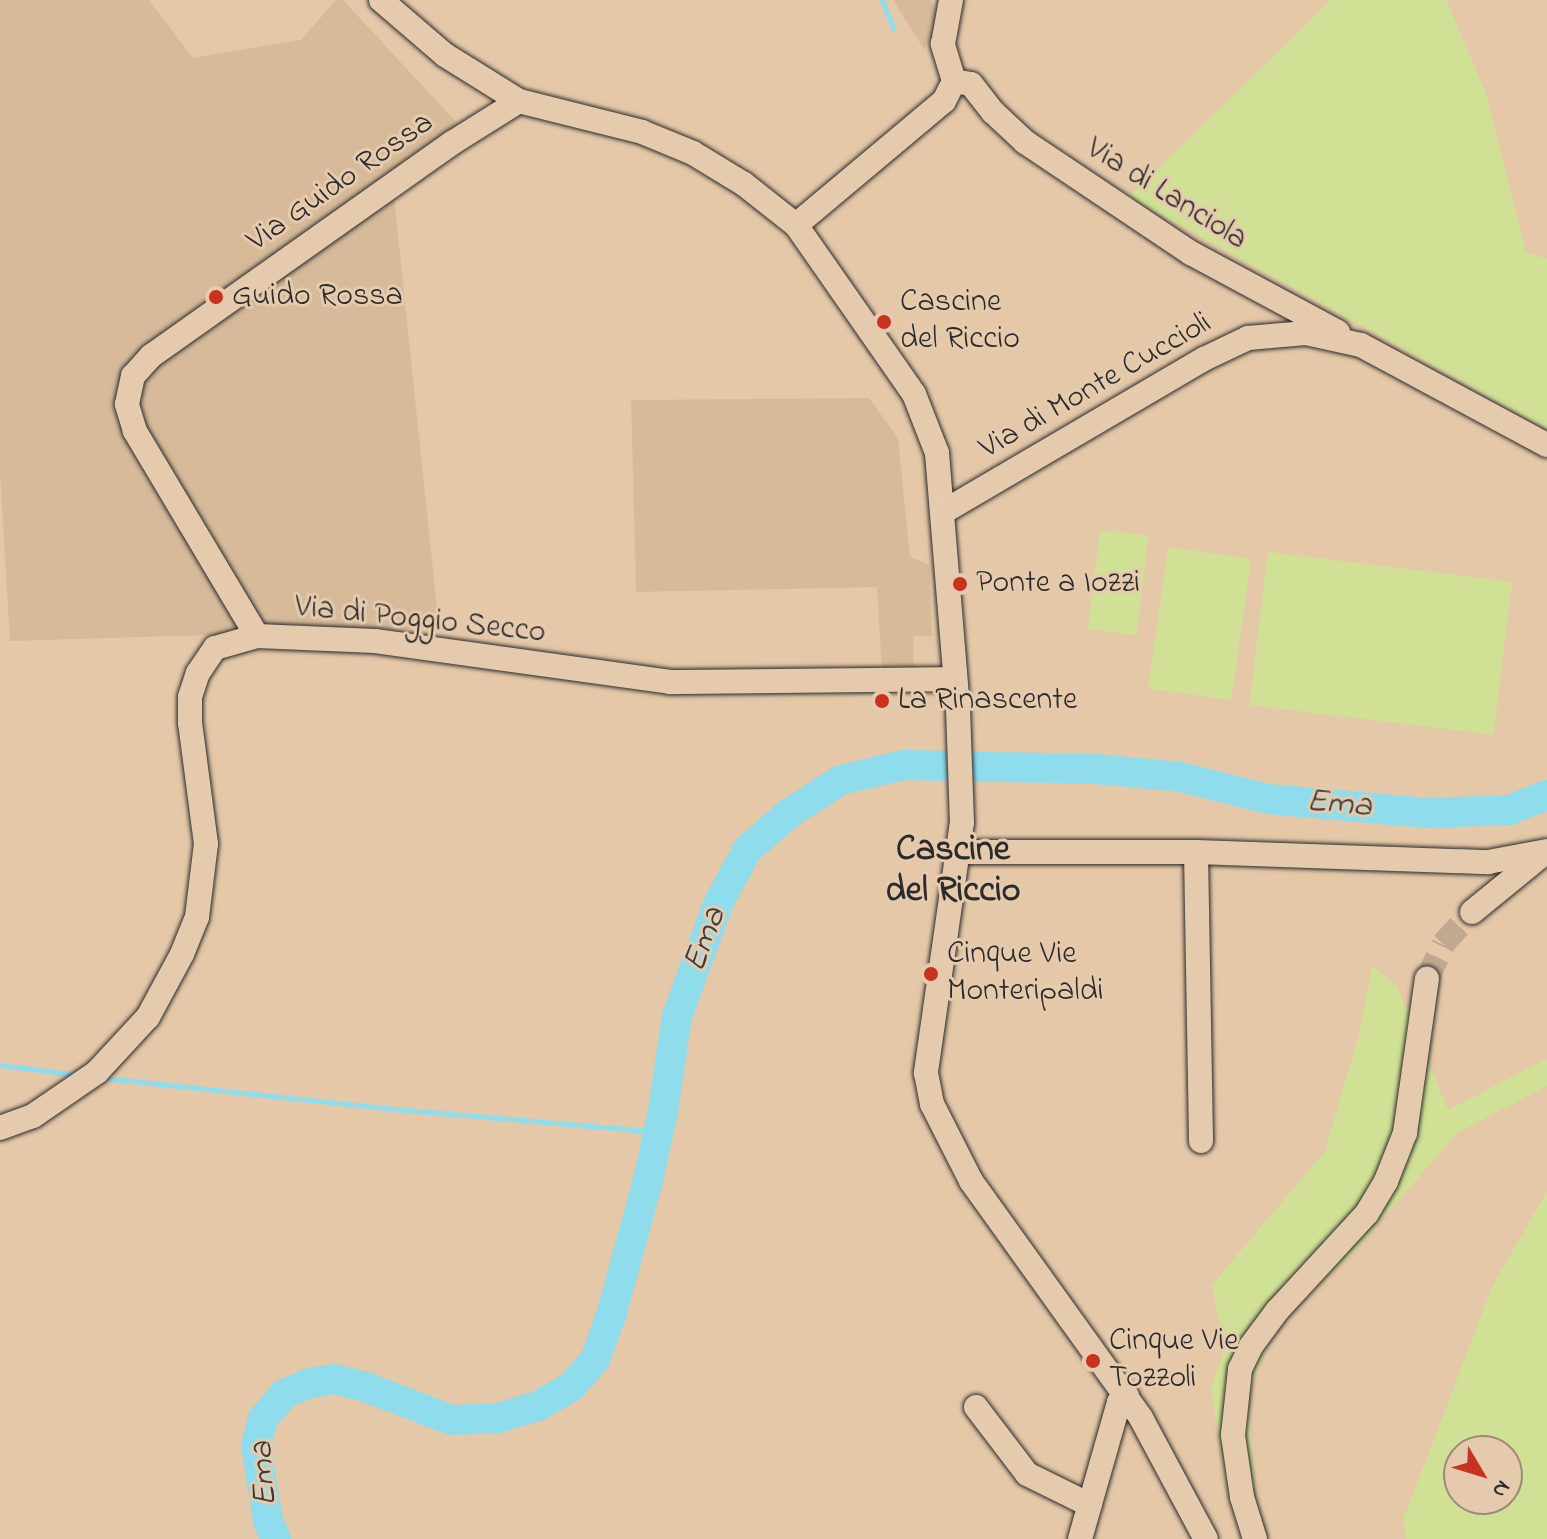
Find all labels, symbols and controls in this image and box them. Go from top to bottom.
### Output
street label: Via Guido Rossa [240,105,442,261]
street label: Via di Lanciola [1078,130,1254,260]
place label: Guido Rossa [232,278,403,316]
place label: Cascine del Riccio [900,285,1020,360]
marker: Guido Rossa [207,288,225,306]
street label: Via di Monte Cuccioli [973,305,1219,469]
marker: Cascine del Riccio [875,313,893,331]
place label: Ponte a Iozzi [976,565,1140,603]
marker: Ponte a Iozzi [951,575,969,593]
street label: Via di Poggio Secco [293,589,547,653]
place label: La Rinascente [898,682,1077,720]
marker: La Rinascente [873,692,891,710]
water label: Ema [1305,782,1373,828]
district label: Cascine del Riccio [886,828,1020,913]
water label: Ema [675,902,737,978]
place label: Cinque Vie Monteripaldi [947,937,1103,1012]
marker: Cinque Vie Monteripaldi [922,965,940,983]
place label: Cinque Vie Tozzoli [1109,1324,1239,1399]
marker: Cinque Vie Tozzoli [1084,1352,1102,1370]
north arrow [1443,1435,1523,1515]
water label: Ema [242,1440,288,1508]
text: N [1483,1473,1518,1504]

